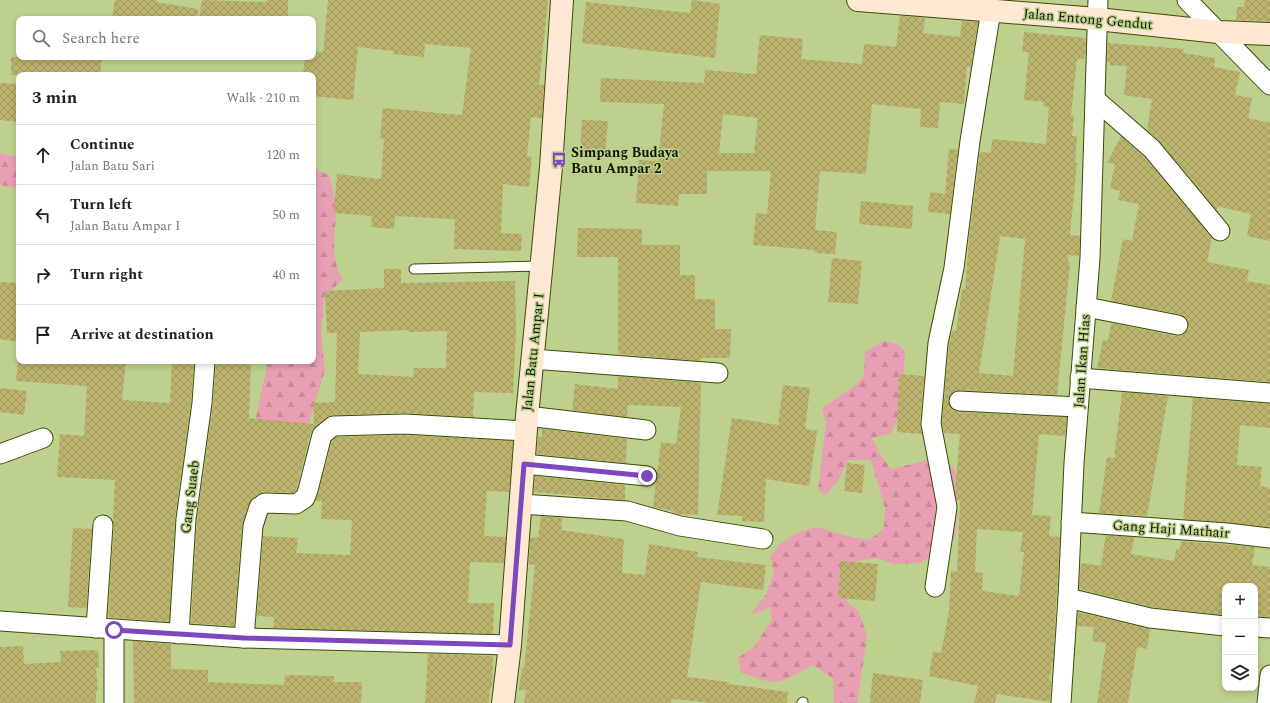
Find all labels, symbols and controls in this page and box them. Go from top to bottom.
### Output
street label: Jalan Entong Gendut [1022,3,1154,35]
search box [16,16,316,60]
icon: search [30,27,52,49]
text: Search here [62,27,140,50]
text: 3 min [32,85,77,111]
text: Walk · 210 m [226,88,300,108]
text: Continue [70,133,135,156]
place label: Simpang Budaya Batu Ampar 2 [571,142,680,179]
icon: ahead [32,144,54,166]
text: 120 m [266,145,300,165]
bus stop icon: Simpang Budaya Batu Ampar 2 [550,151,568,169]
text: Jalan Batu Sari [70,156,155,176]
text: Turn left [70,193,132,216]
icon: left [32,204,54,226]
text: 50 m [273,205,300,225]
text: Jalan Batu Ampar I [70,216,180,236]
text: Turn right [70,263,143,286]
icon: right [32,264,54,286]
text: 40 m [273,265,300,285]
street label: Jalan Batu Ampar I [516,292,550,412]
street label: Jalan Ikan Hias [1068,313,1096,409]
text: Arrive at destination [70,323,214,346]
icon: arrive [32,324,54,346]
street label: Gang Suaeb [175,459,205,535]
route end [638,467,656,485]
street label: Gang Haji Mathair [1112,514,1231,544]
map controls [1222,583,1258,691]
button: + [1222,583,1258,619]
button: − [1222,619,1258,655]
route start [105,621,123,639]
button: layers [1222,655,1258,691]

